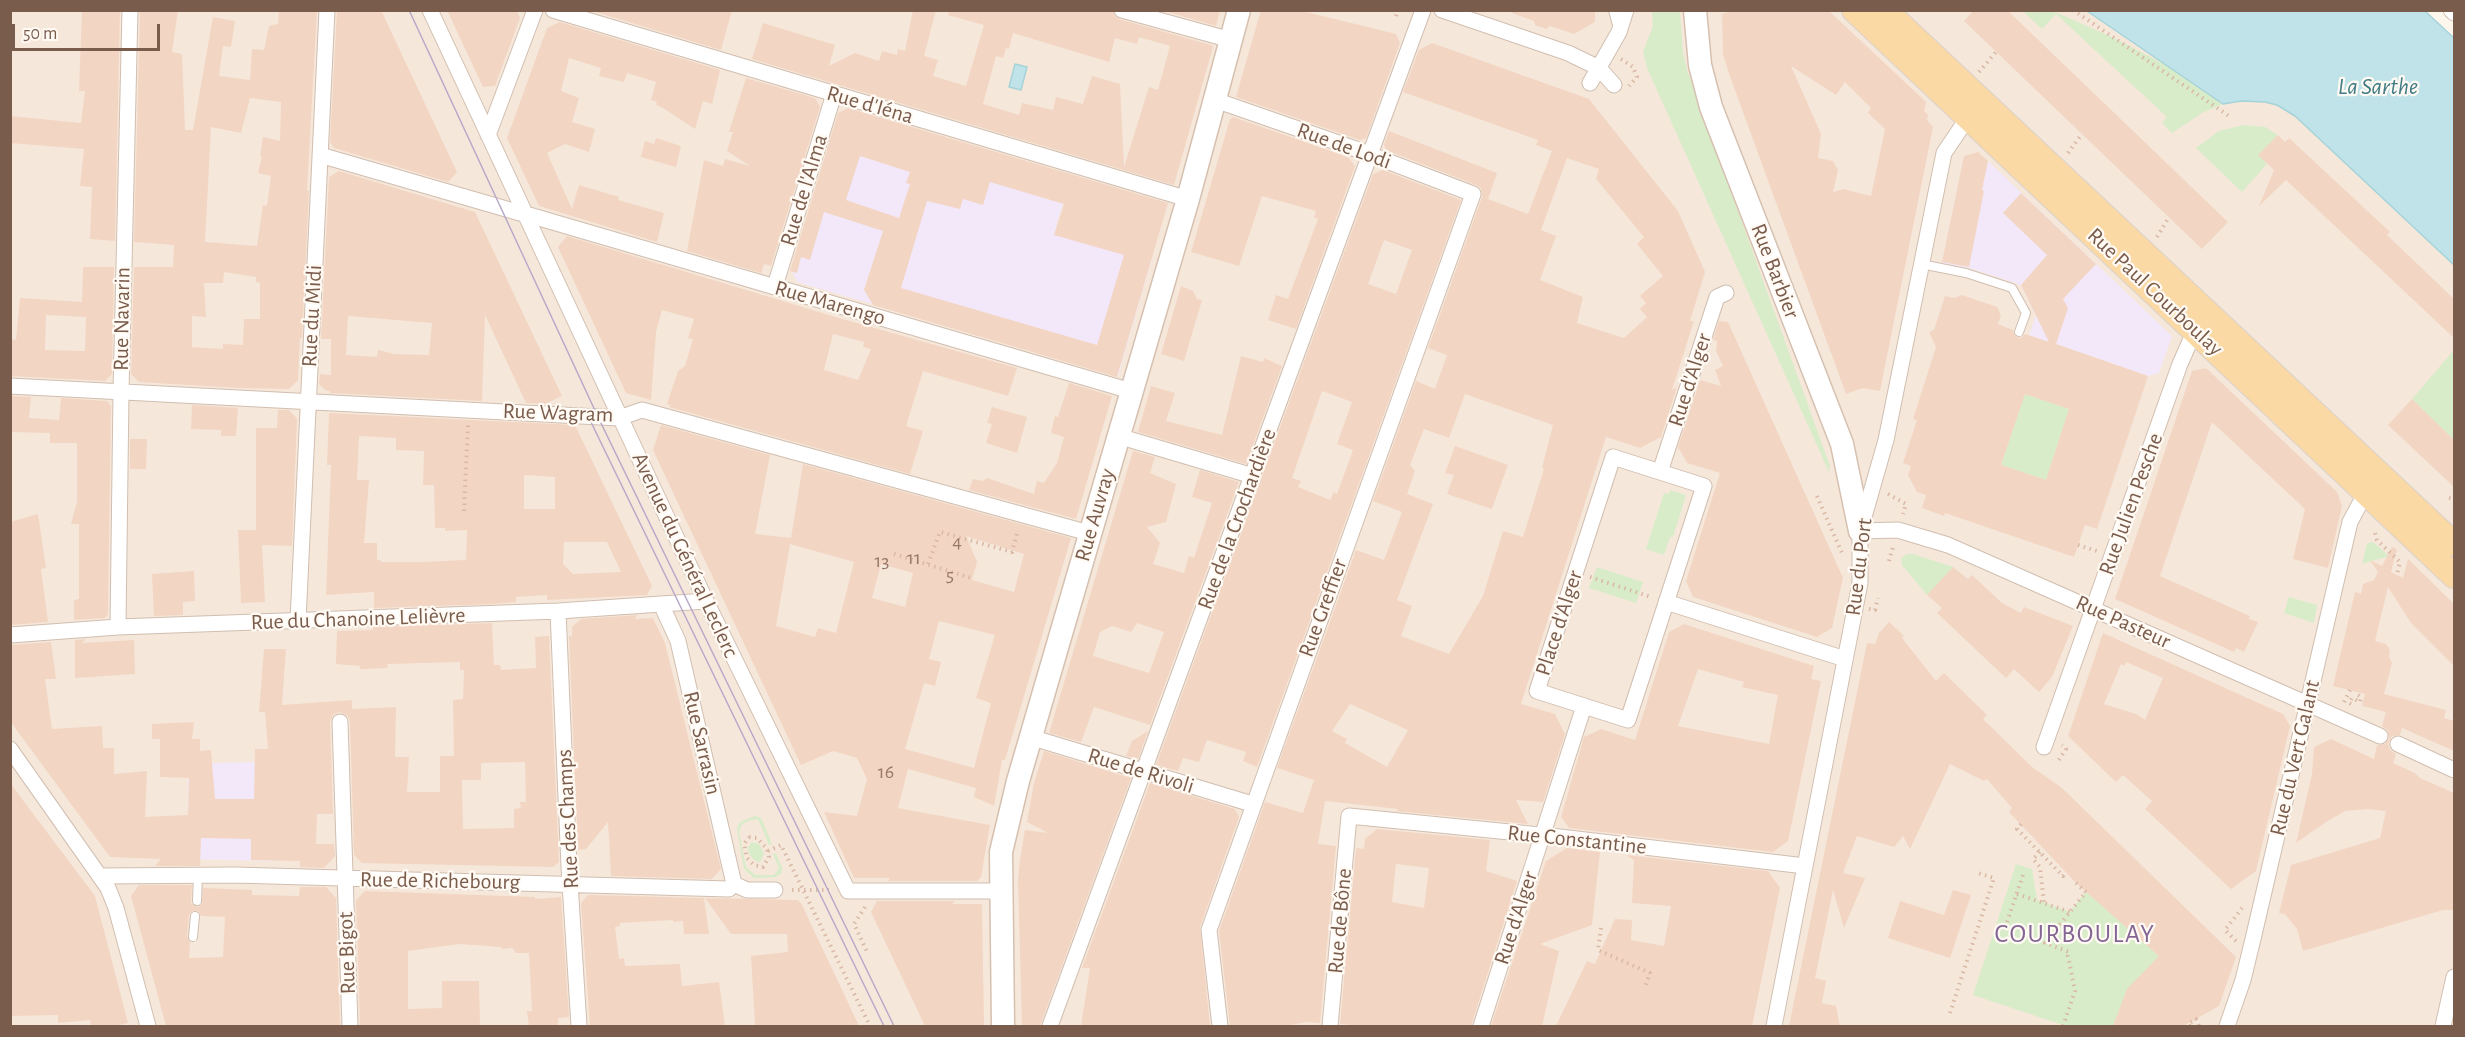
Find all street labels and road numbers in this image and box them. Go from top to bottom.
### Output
street label: Rue d'Iéna [824,80,916,130]
street label: Rue de Lodi [1293,117,1395,175]
street label: Rue de l'Alma [774,131,834,249]
street label: Rue Barbier [1745,220,1805,322]
street label: Rue Paul Courboulay [2082,222,2228,362]
street label: Rue du Midi [296,264,328,368]
street label: Rue Navarin [108,267,136,371]
street label: Rue Marengo [772,275,888,331]
street label: Rue d'Alger [1663,330,1717,430]
street label: Rue Wagram [502,398,614,428]
street label: Rue de la Crochardière [1192,425,1282,613]
street label: Rue Julien Pesche [2093,429,2169,579]
street label: Avenue du Général Leclerc [626,448,744,662]
street label: Rue Auvray [1069,466,1121,564]
street label: Rue du Port [1840,517,1878,617]
street label: Rue Greffier [1293,555,1353,661]
street label: Place d'Alger [1530,567,1588,679]
street label: Rue Pasteur [2072,589,2174,655]
street label: Rue du Chanoine Lelièvre [250,602,466,636]
street label: Rue du Vert Galant [2264,677,2326,839]
street label: Rue Sarrasin [677,689,727,797]
street label: Rue de Rivoli [1085,742,1197,800]
street label: Rue des Champs [551,749,585,889]
street label: Rue Constantine [1506,820,1648,860]
street label: Rue de Richebourg [360,866,520,896]
street label: Rue de Bône [1322,867,1358,975]
street label: Rue d'Alger [1489,868,1543,968]
street label: Rue Bigot [332,911,362,995]

